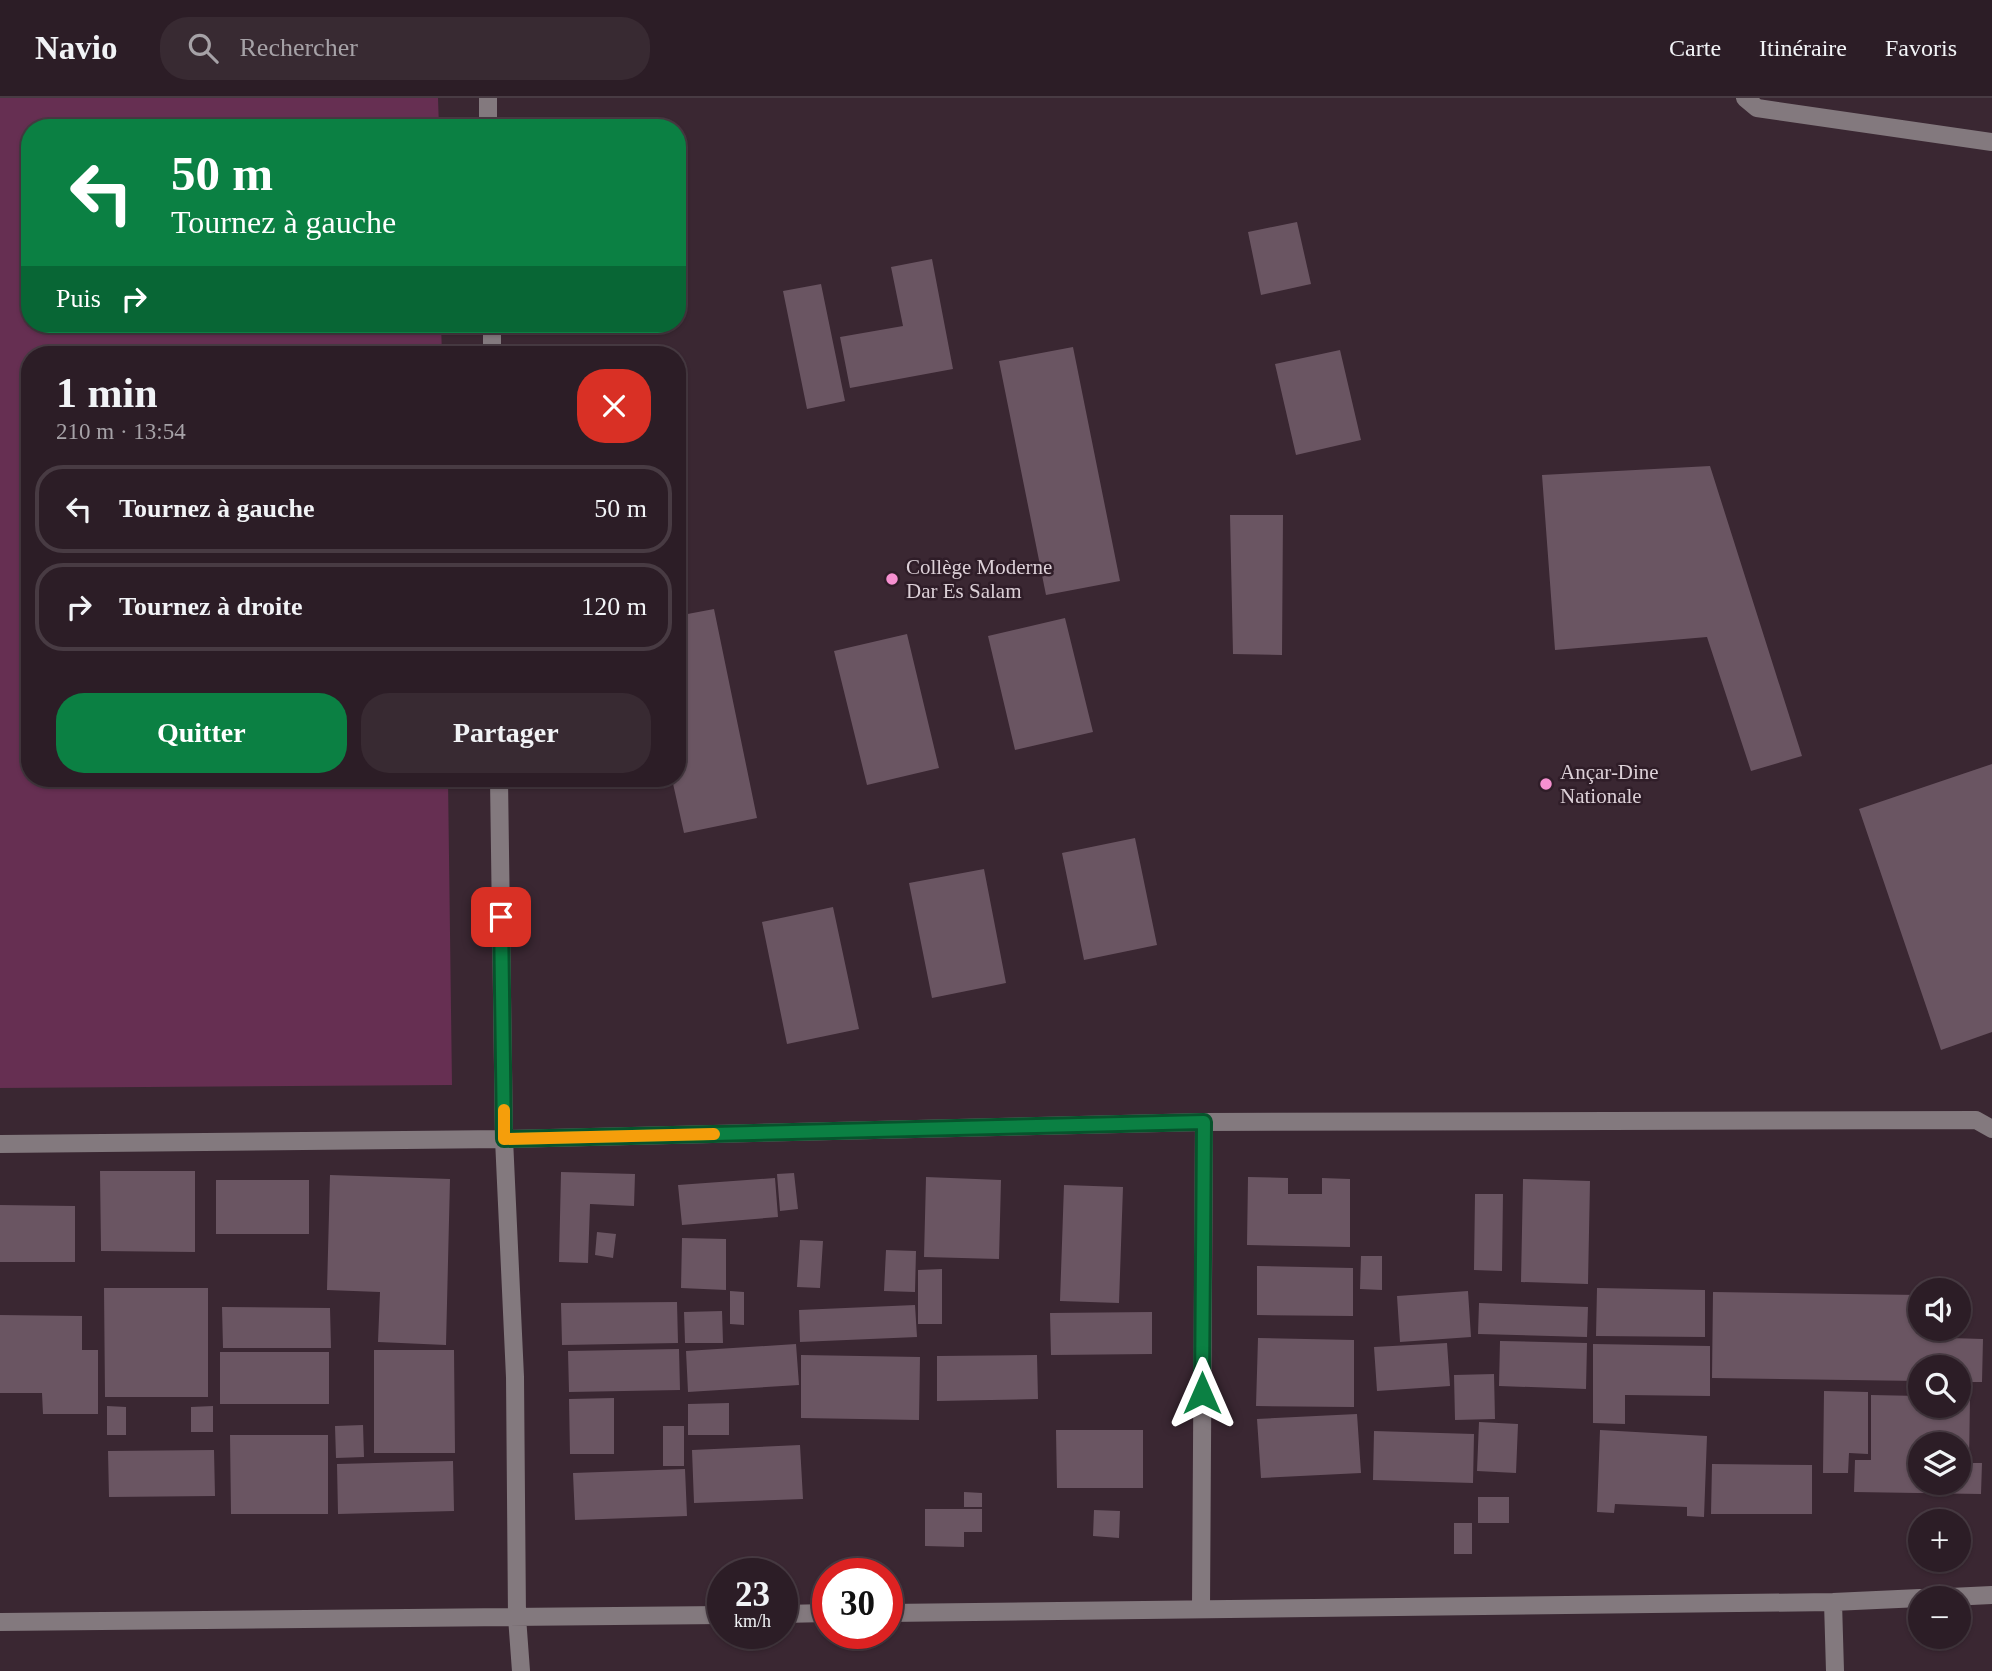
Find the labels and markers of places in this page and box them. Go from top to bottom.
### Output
place label: Collège Moderne Dar Es Salam [906,555,1052,603]
marker: Collège Moderne Dar Es Salam [884,571,900,587]
place label: Ançar-Dine Nationale [1560,760,1659,808]
marker: Ançar-Dine Nationale [1538,776,1554,792]
pin [471,887,531,947]

